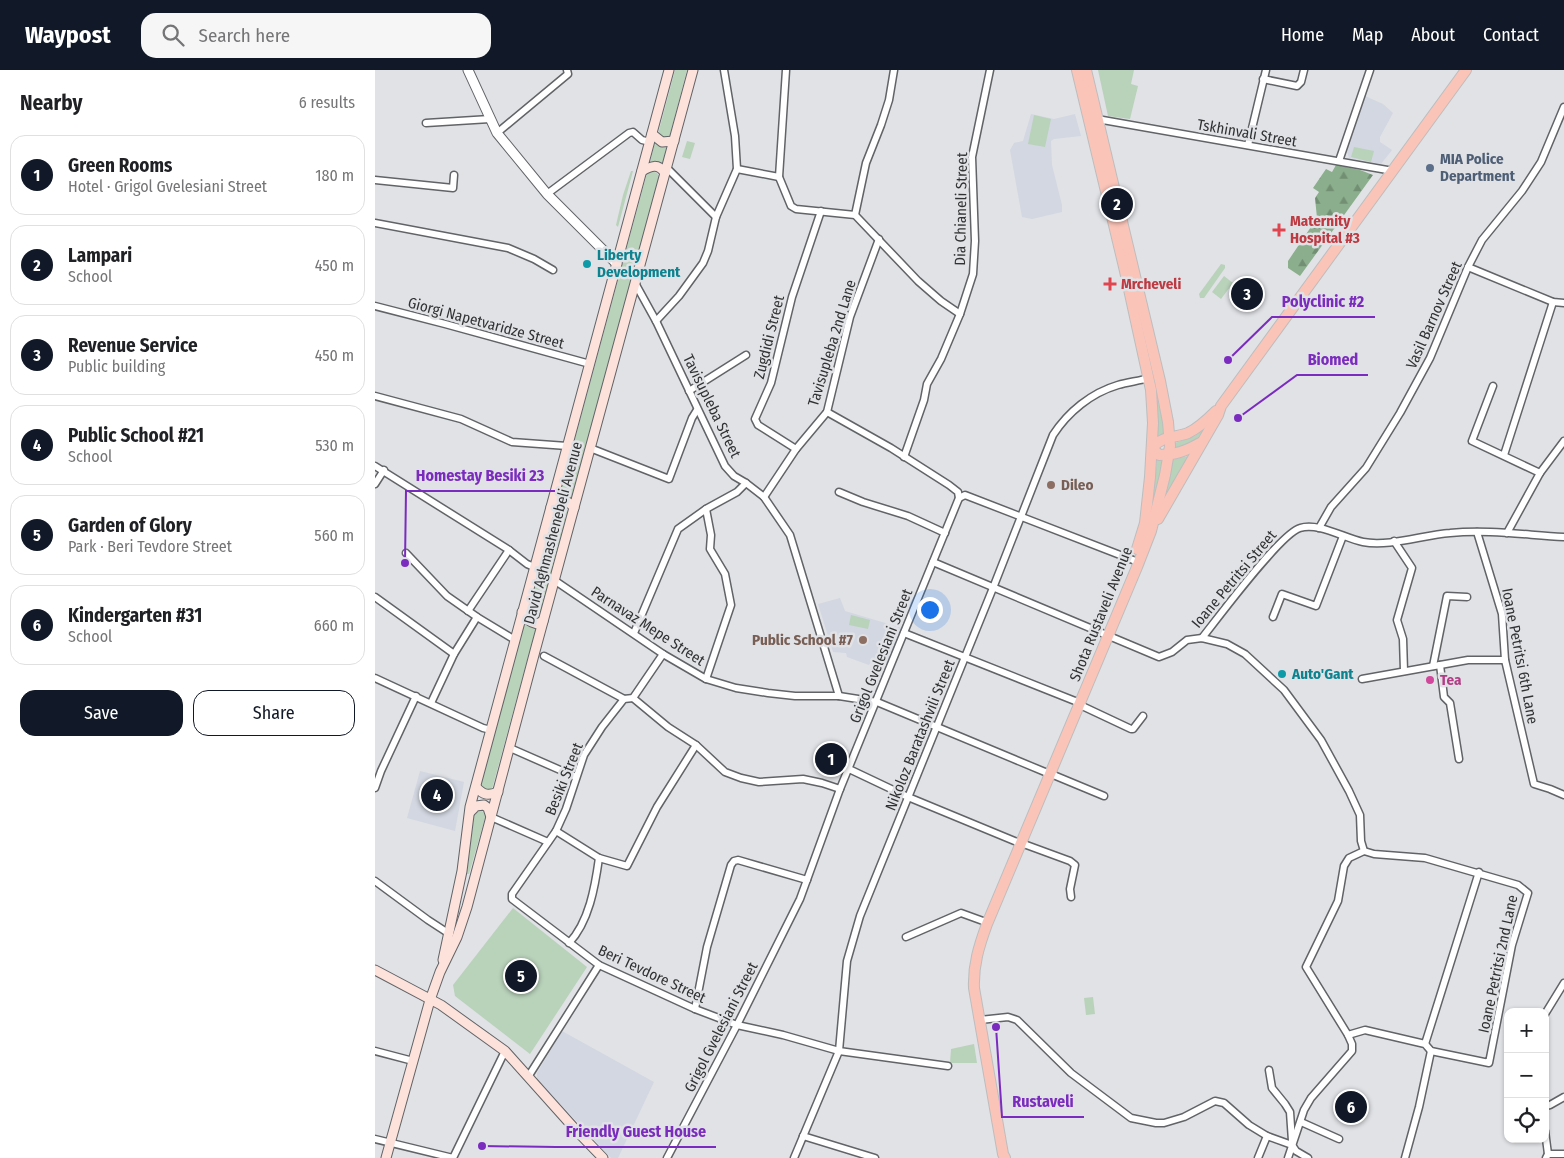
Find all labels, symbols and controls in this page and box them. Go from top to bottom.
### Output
search box [141,13,491,58]
text: Waypost [25,21,111,49]
icon: search [159,21,187,49]
text: Search here [199,24,290,47]
text: Home [1281,24,1324,46]
text: Map [1352,24,1383,46]
text: About [1411,24,1455,46]
text: Contact [1483,24,1539,46]
text: Nearby [20,90,82,116]
text: 6 results [299,93,355,112]
street label: Tskhinvali Street [1196,115,1298,151]
place label: MIA Police Department [1440,150,1516,185]
street label: Dia Chianeli Street [951,152,971,266]
text: Green Rooms [68,154,172,177]
marker: MIA Police Department [1424,162,1436,174]
text: 1 [34,166,40,185]
text: 180 m [315,166,354,185]
text: Hotel · Grigol Gvelesiani Street [68,177,267,196]
pin: 2 [1101,185,1133,223]
place label: Maternity Hospital #3 [1290,212,1360,247]
marker: Maternity Hospital #3 [1272,223,1286,237]
text: Lampari [68,244,132,267]
place label: Liberty Development [597,246,681,281]
text: 2 [33,256,41,275]
text: 450 m [315,256,354,275]
marker: Liberty Development [581,258,593,270]
street label: Vasil Barnov Street [1402,258,1466,371]
text: School [68,267,112,286]
place label: Mrcheveli [1121,275,1181,293]
pin: 3 [1231,275,1263,313]
marker: Mrcheveli [1103,277,1117,291]
street label: Tavisupleba 2nd Lane [804,278,860,408]
callout: Polyclinic #2 [1272,286,1375,317]
text: Polyclinic #2 [1282,292,1365,311]
street label: Giorgi Napetvaridze Street [406,293,566,353]
street label: Zugdidi Street [750,293,788,381]
text: Revenue Service [68,334,198,357]
callout: Biomed [1297,344,1368,375]
text: 3 [33,346,41,365]
text: 450 m [315,346,354,365]
text: Biomed [1308,350,1358,369]
street label: Tavisupleba Street [679,351,745,461]
text: Public building [68,357,165,376]
text: Public School #21 [68,424,204,447]
text: 4 [33,436,41,455]
text: 530 m [315,436,354,455]
street label: David Aghmashenebeli Avenue [520,440,586,626]
text: School [68,447,112,466]
callout: Homestay Besiki 23 [406,460,555,491]
text: Homestay Besiki 23 [416,466,545,485]
place label: Dileo [1061,476,1093,494]
marker: Dileo [1045,479,1057,491]
text: Garden of Glory [68,514,192,537]
text: 5 [33,526,41,545]
text: 560 m [314,526,354,545]
street label: Ioane Petritsi Street [1188,526,1280,632]
text: Park · Beri Tevdore Street [68,537,232,556]
street label: Shota Rustaveli Avenue [1066,544,1136,684]
street label: Parnavaz Mepe Street [588,583,708,669]
street label: Grigol Gvelesiani Street [846,586,916,726]
street label: Ioane Petritsi 6th Lane [1498,586,1542,726]
your location [917,597,943,623]
text: Kindergarten #31 [68,604,202,627]
text: 6 [33,616,41,635]
text: 660 m [314,616,354,635]
text: School [68,627,112,646]
place label: Public School #7 [752,631,854,649]
marker: Public School #7 [857,634,869,646]
street label: Nikoloz Baratashvili Street [881,657,959,813]
place label: Auto'Gant [1291,665,1354,683]
marker: Auto'Gant [1276,668,1288,680]
place label: Tea [1440,671,1462,689]
marker: Tea [1424,674,1436,686]
button: Save [20,690,183,736]
button: Share [193,690,355,736]
street label: Besiki Street [541,740,587,818]
pin: 1 [815,740,847,778]
pin: 4 [421,776,453,814]
street label: Ioane Petritsi 2nd Lane [1475,893,1521,1035]
street label: Beri Tevdore Street [595,941,709,1007]
pin: 5 [505,957,537,995]
street label: Grigol Gvelesiani Street [680,959,762,1095]
map controls [1504,1008,1549,1143]
button: + [1504,1008,1549,1053]
button: − [1504,1053,1549,1098]
callout: Rustaveli [1002,1086,1084,1117]
pin: 6 [1335,1088,1367,1126]
text: Rustaveli [1012,1092,1074,1111]
button: locate [1504,1098,1549,1143]
callout: Friendly Guest House [556,1116,716,1147]
text: Friendly Guest House [566,1122,706,1141]

